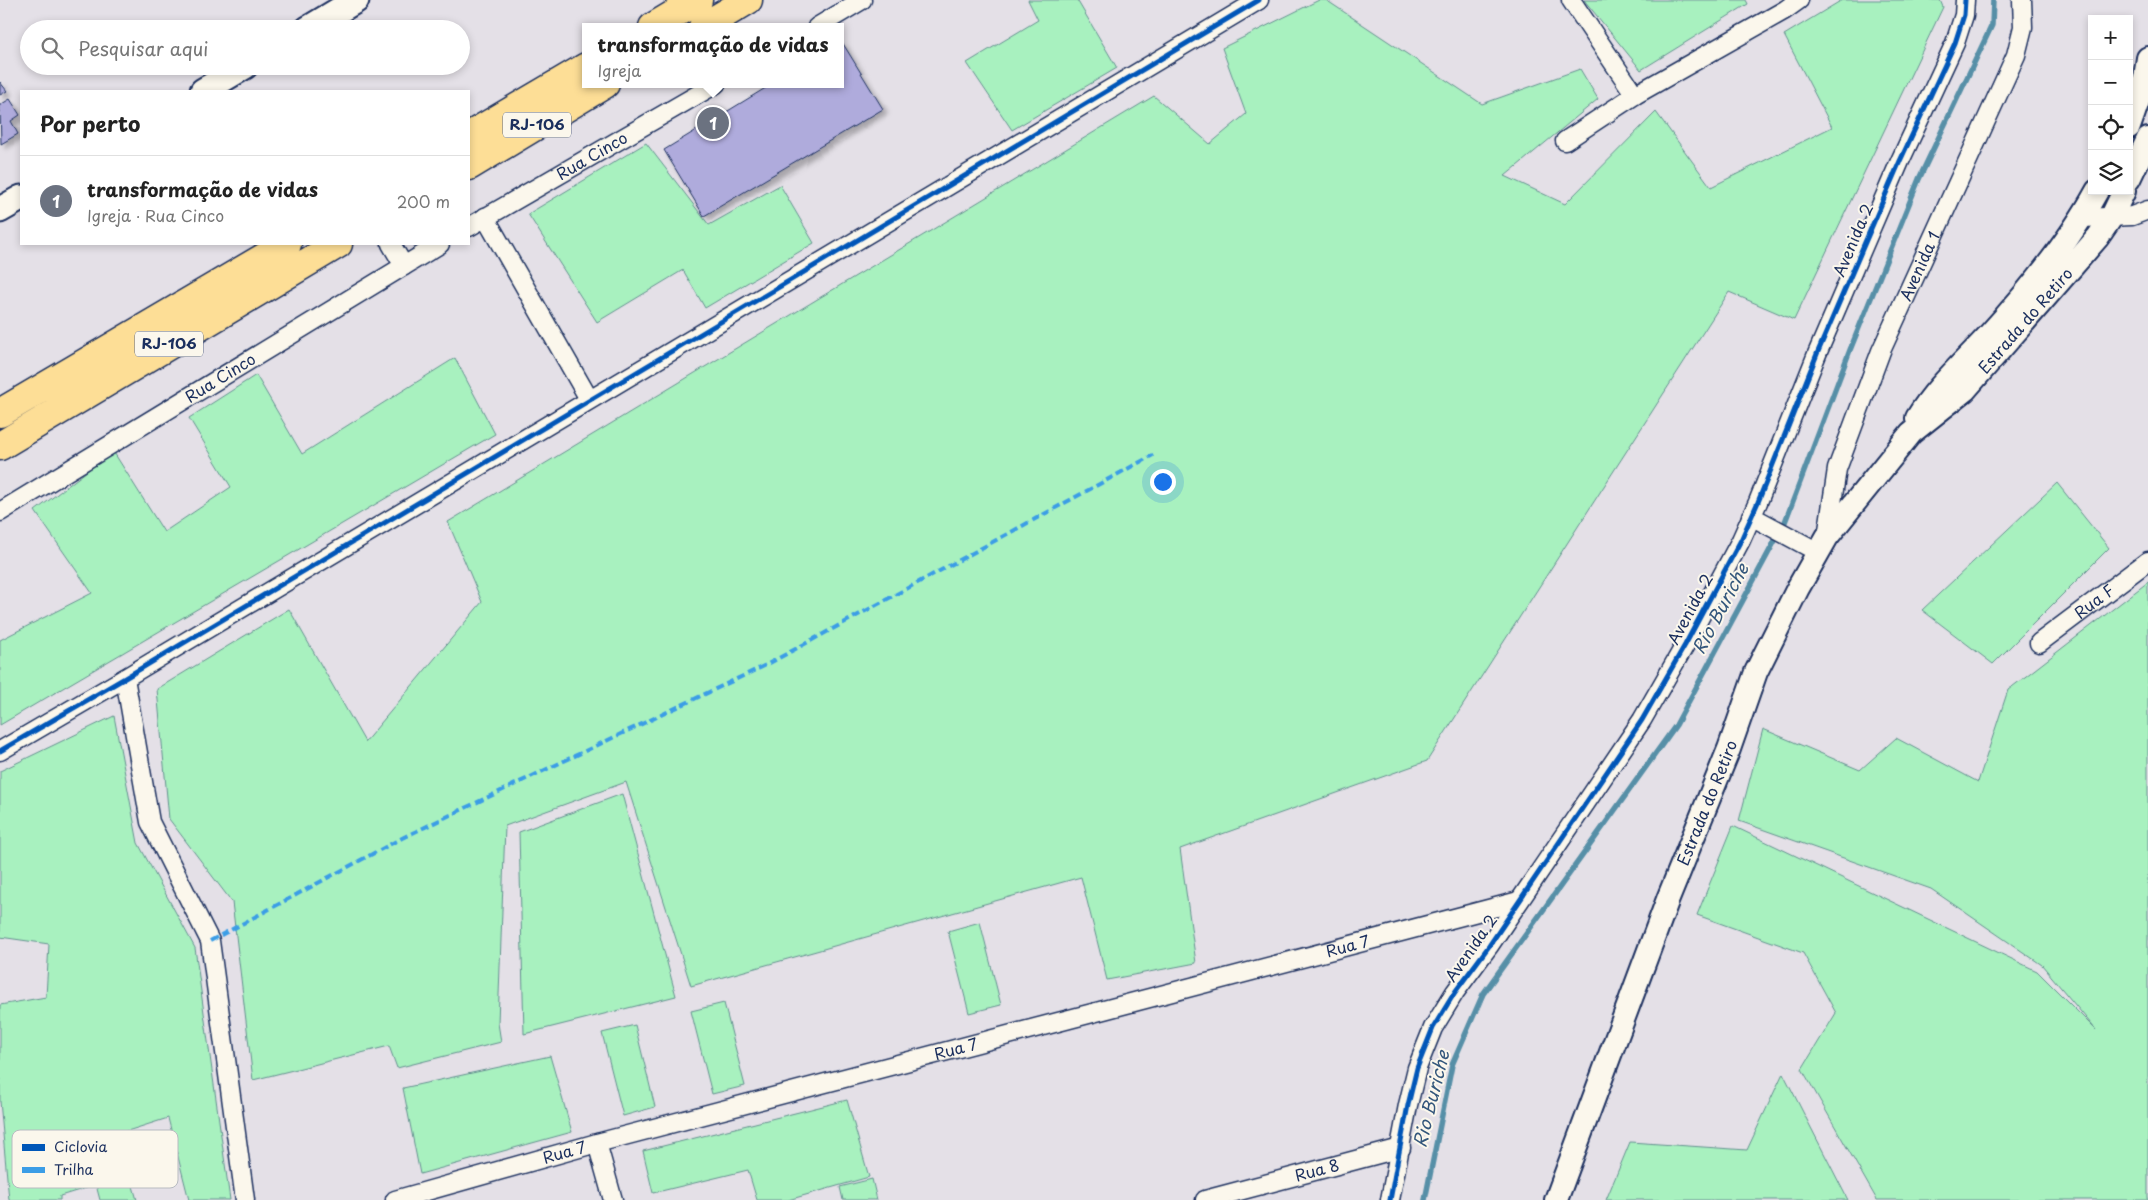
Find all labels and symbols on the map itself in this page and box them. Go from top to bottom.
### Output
pin: 1 [697,104,729,142]
road number: RJ-106 [503,112,571,138]
street label: Rua Cinco [551,125,632,185]
street label: Avenida 2 [1826,199,1878,280]
street label: Avenida 1 [1893,227,1945,304]
street label: Estrada do Retiro [1972,262,2078,378]
road number: RJ-106 [135,332,203,356]
street label: Rua Cinco [180,346,260,408]
your location [1150,469,1176,495]
water label: Rio Buriche [1685,557,1755,658]
street label: Avenida 2 [1660,569,1718,648]
street label: Rua F [2069,578,2119,624]
street label: Estrada do Retiro [1670,736,1742,869]
street label: Avenida 2 [1438,909,1502,986]
street label: Rua 7 [1323,928,1372,962]
street label: Rua 7 [931,1031,980,1065]
water label: Rio Buriche [1405,1046,1456,1150]
legend [12,1130,178,1188]
street label: Rua 7 [540,1134,589,1169]
text: Ciclovia [54,1136,107,1157]
street label: Rua 8 [1292,1152,1342,1187]
text: Trilha [54,1159,94,1180]

